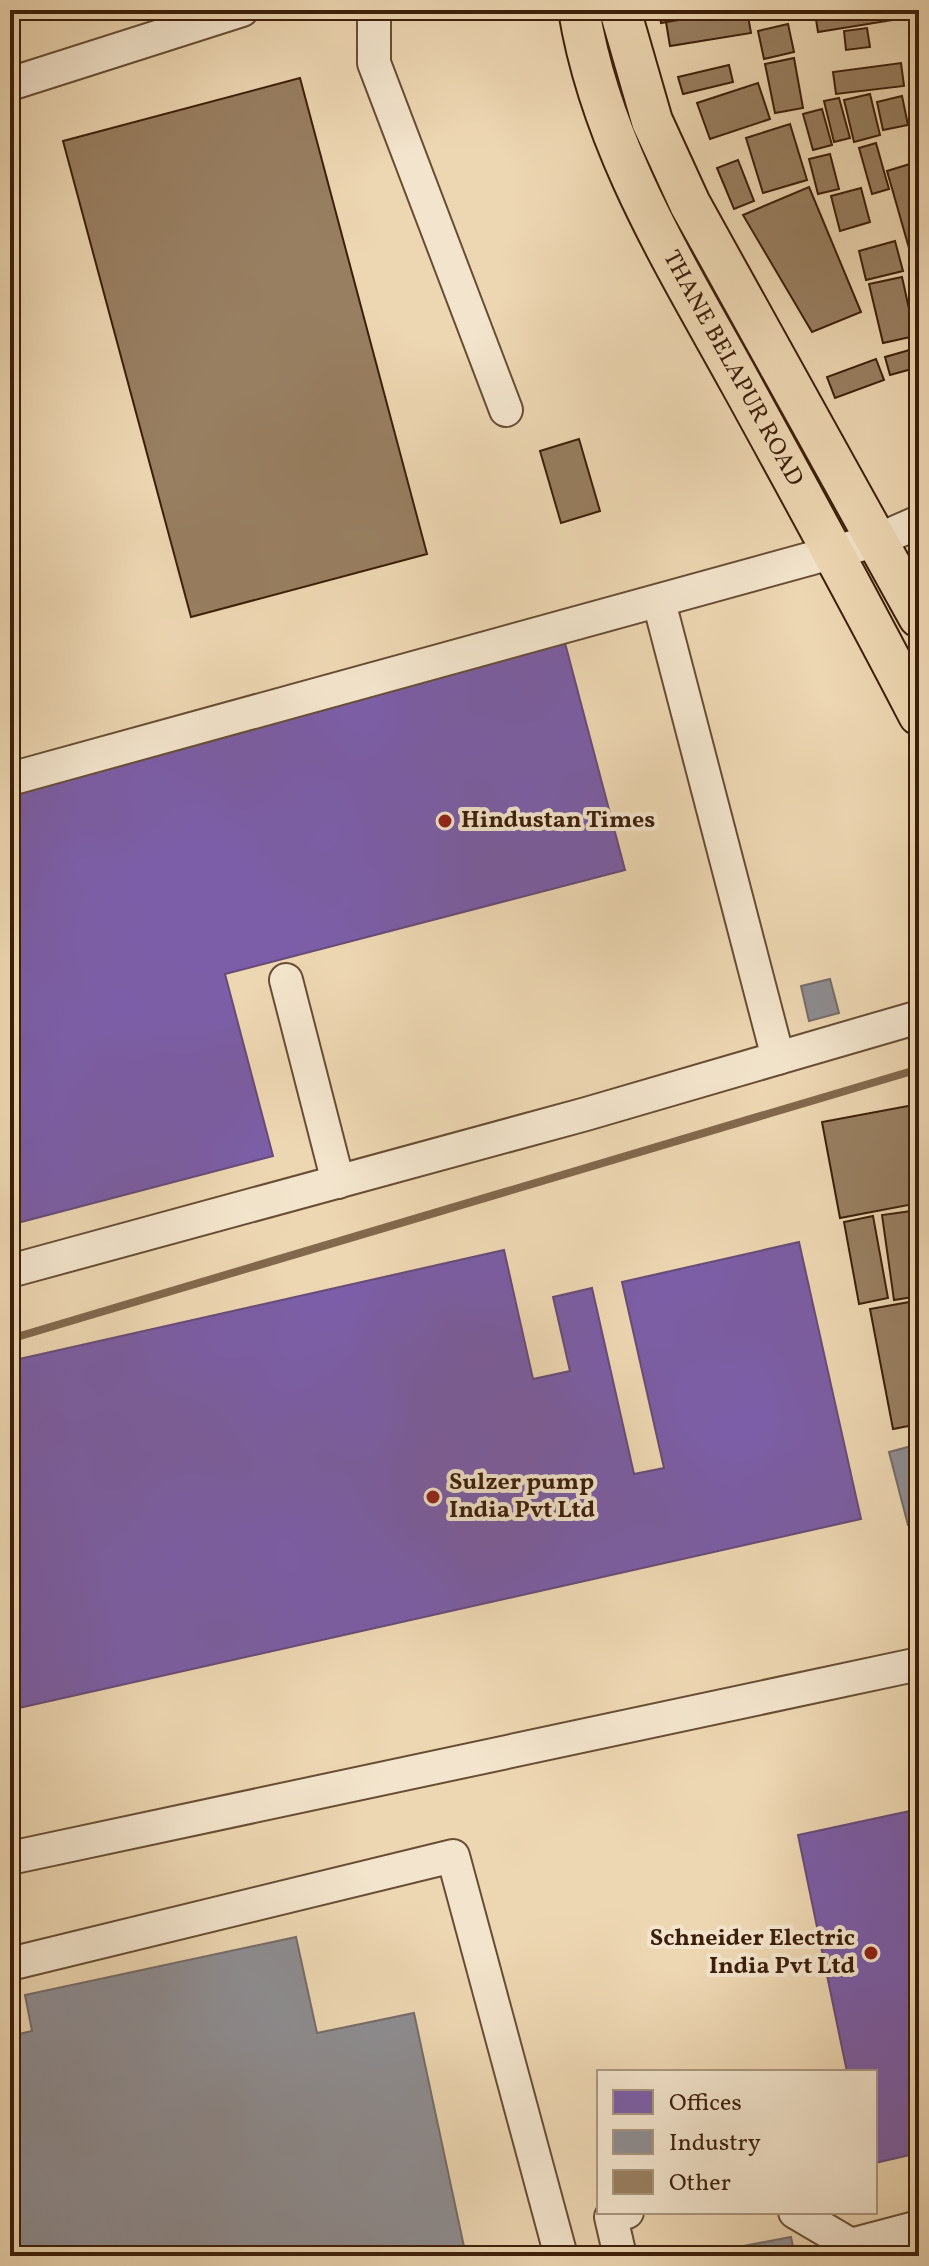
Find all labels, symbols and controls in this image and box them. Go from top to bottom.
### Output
street label: THANE BELAPUR ROAD [654,245,811,493]
place label: Hindustan Times [461,804,655,838]
marker: Hindustan Times [436,812,454,830]
place label: Sulzer pump India Pvt Ltd [449,1466,595,1528]
marker: Sulzer pump India Pvt Ltd [424,1488,442,1506]
place label: Schneider Electric India Pvt Ltd [650,1922,855,1984]
marker: Schneider Electric India Pvt Ltd [862,1944,880,1962]
legend [597,2070,877,2214]
text: Offices [669,2087,742,2121]
text: Industry [669,2127,761,2161]
text: Other [669,2167,731,2201]

